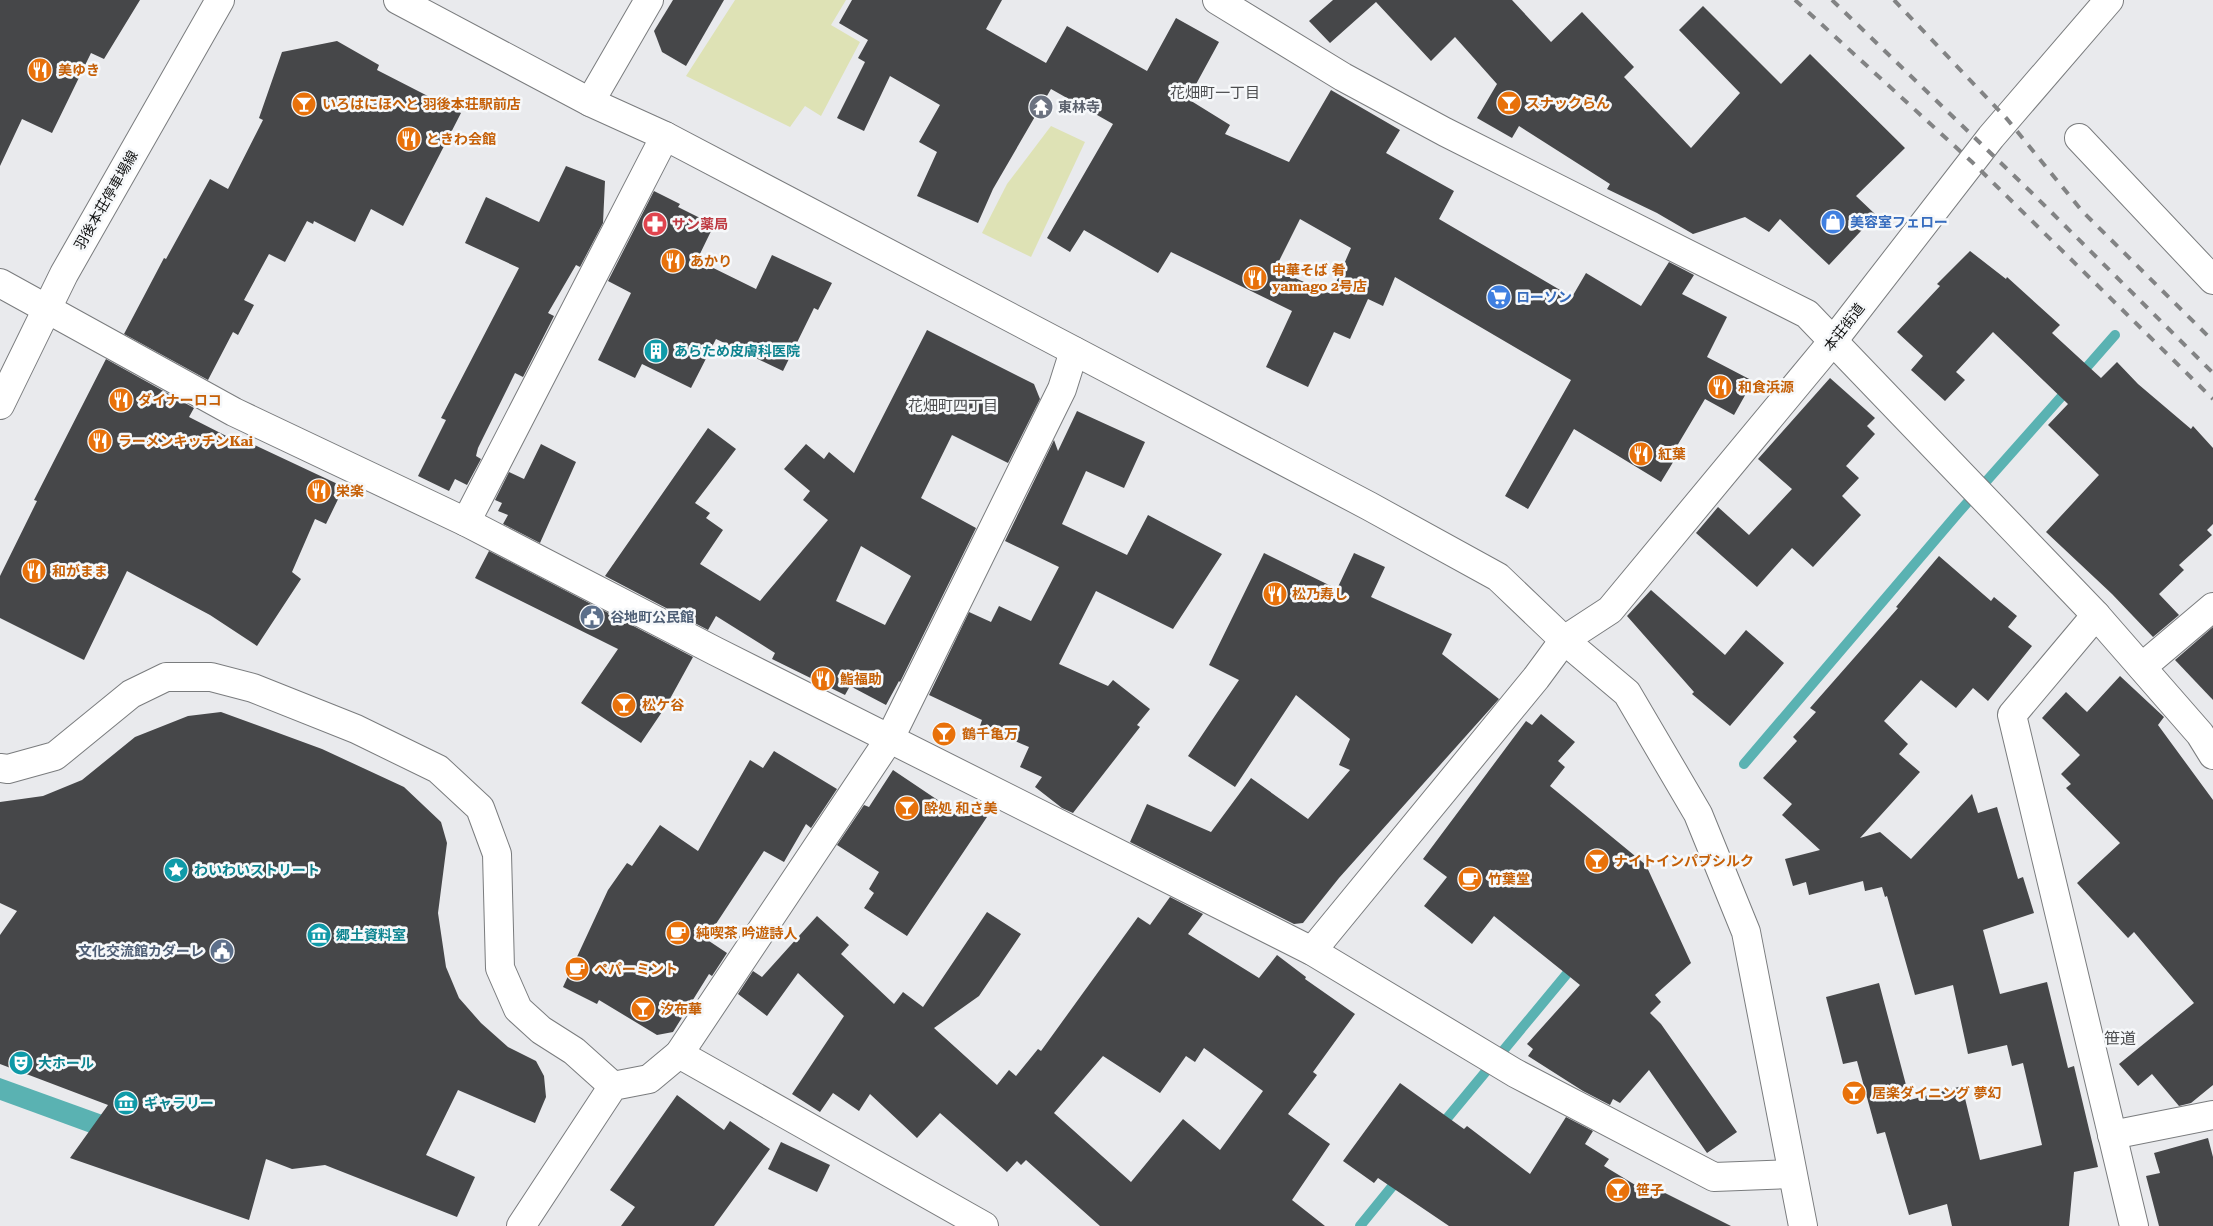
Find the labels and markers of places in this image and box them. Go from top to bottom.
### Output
restaurant icon: 美ゆき [27,57,53,83]
place label: 美ゆき [58,62,100,78]
bar icon: スナックらん [1496,90,1522,116]
bar icon: いろはにほへと 羽後本荘駅前店 [291,91,317,117]
temple icon: 東林寺 [1028,94,1054,120]
place label: スナックらん [1526,95,1610,111]
place label: いろはにほへと 羽後本荘駅前店 [322,96,521,112]
place label: 東林寺 [1058,99,1100,115]
restaurant icon: ときわ会館 [396,126,422,152]
place label: ときわ会館 [426,131,496,147]
shop icon: 美容室フェロー [1820,209,1846,235]
pharmacy icon: サン薬局 [642,211,668,237]
place label: 美容室フェロー [1850,214,1948,230]
place label: サン薬局 [672,216,728,232]
restaurant icon: あかり [660,248,686,274]
place label: あかり [690,253,732,269]
place label: 中華そば 肴 yamago 2号店 [1272,262,1367,294]
restaurant icon: 中華そば 肴 yamago 2号店 [1242,265,1268,291]
supermarket icon: ローソン [1486,284,1512,310]
place label: ローソン [1516,289,1572,305]
building icon: あらため皮膚科医院 [643,338,669,364]
place label: あらため皮膚科医院 [674,343,800,359]
restaurant icon: 和食浜源 [1707,374,1733,400]
place label: 和食浜源 [1738,379,1794,395]
restaurant icon: ダイナーロコ [108,387,134,413]
place label: ダイナーロコ [138,392,222,408]
restaurant icon: ラーメンキッチンKai [87,428,113,454]
place label: ラーメンキッチンKai [118,433,254,449]
restaurant icon: 紅葉 [1628,441,1654,467]
place label: 紅葉 [1658,446,1686,462]
restaurant icon: 栄楽 [306,478,332,504]
place label: 栄楽 [336,483,364,499]
restaurant icon: 和がまま [21,558,47,584]
place label: 和がまま [52,563,108,579]
restaurant icon: 松乃寿し [1262,581,1288,607]
place label: 松乃寿し [1292,586,1348,602]
public building icon: 谷地町公民館 [579,604,605,630]
place label: 谷地町公民館 [610,609,694,625]
restaurant icon: 鮨福助 [810,666,836,692]
place label: 鮨福助 [840,671,882,687]
bar icon: 松ケ谷 [611,692,637,718]
place label: 松ケ谷 [642,697,685,713]
bar icon: 鶴千亀万 [931,721,957,747]
place label: 鶴千亀万 [962,726,1018,742]
bar icon: 酔処 和さ美 [894,795,920,821]
place label: 酔処 和さ美 [924,800,998,816]
bar icon: ナイトインパブシルク [1584,848,1610,874]
place label: ナイトインパブシルク [1614,853,1754,869]
place icon: わいわいストリート [163,857,189,883]
place label: わいわいストリート [194,862,320,878]
cafe icon: 竹葉堂 [1457,866,1483,892]
place label: 竹葉堂 [1488,871,1530,887]
cafe icon: 純喫茶 吟遊詩人 [665,920,691,946]
museum icon: 郷土資料室 [306,922,332,948]
place label: 純喫茶 吟遊詩人 [696,925,798,941]
place label: 郷土資料室 [336,927,406,943]
public building icon: 文化交流館カダーレ [209,938,235,964]
place label: 文化交流館カダーレ [78,943,204,959]
cafe icon: ペパーミント [564,956,590,982]
place label: ペパーミント [594,961,678,977]
bar icon: 汐布華 [630,996,656,1022]
place label: 汐布華 [660,1001,702,1017]
theatre icon: 大ホール [8,1050,34,1076]
place label: 大ホール [38,1055,94,1071]
bar icon: 居楽ダイニング 夢幻 [1841,1080,1867,1106]
place label: 居楽ダイニング 夢幻 [1872,1085,2002,1101]
museum icon: ギャラリー [113,1090,139,1116]
place label: ギャラリー [144,1095,214,1111]
bar icon: 笹子 [1605,1177,1631,1203]
place label: 笹子 [1636,1182,1664,1198]

